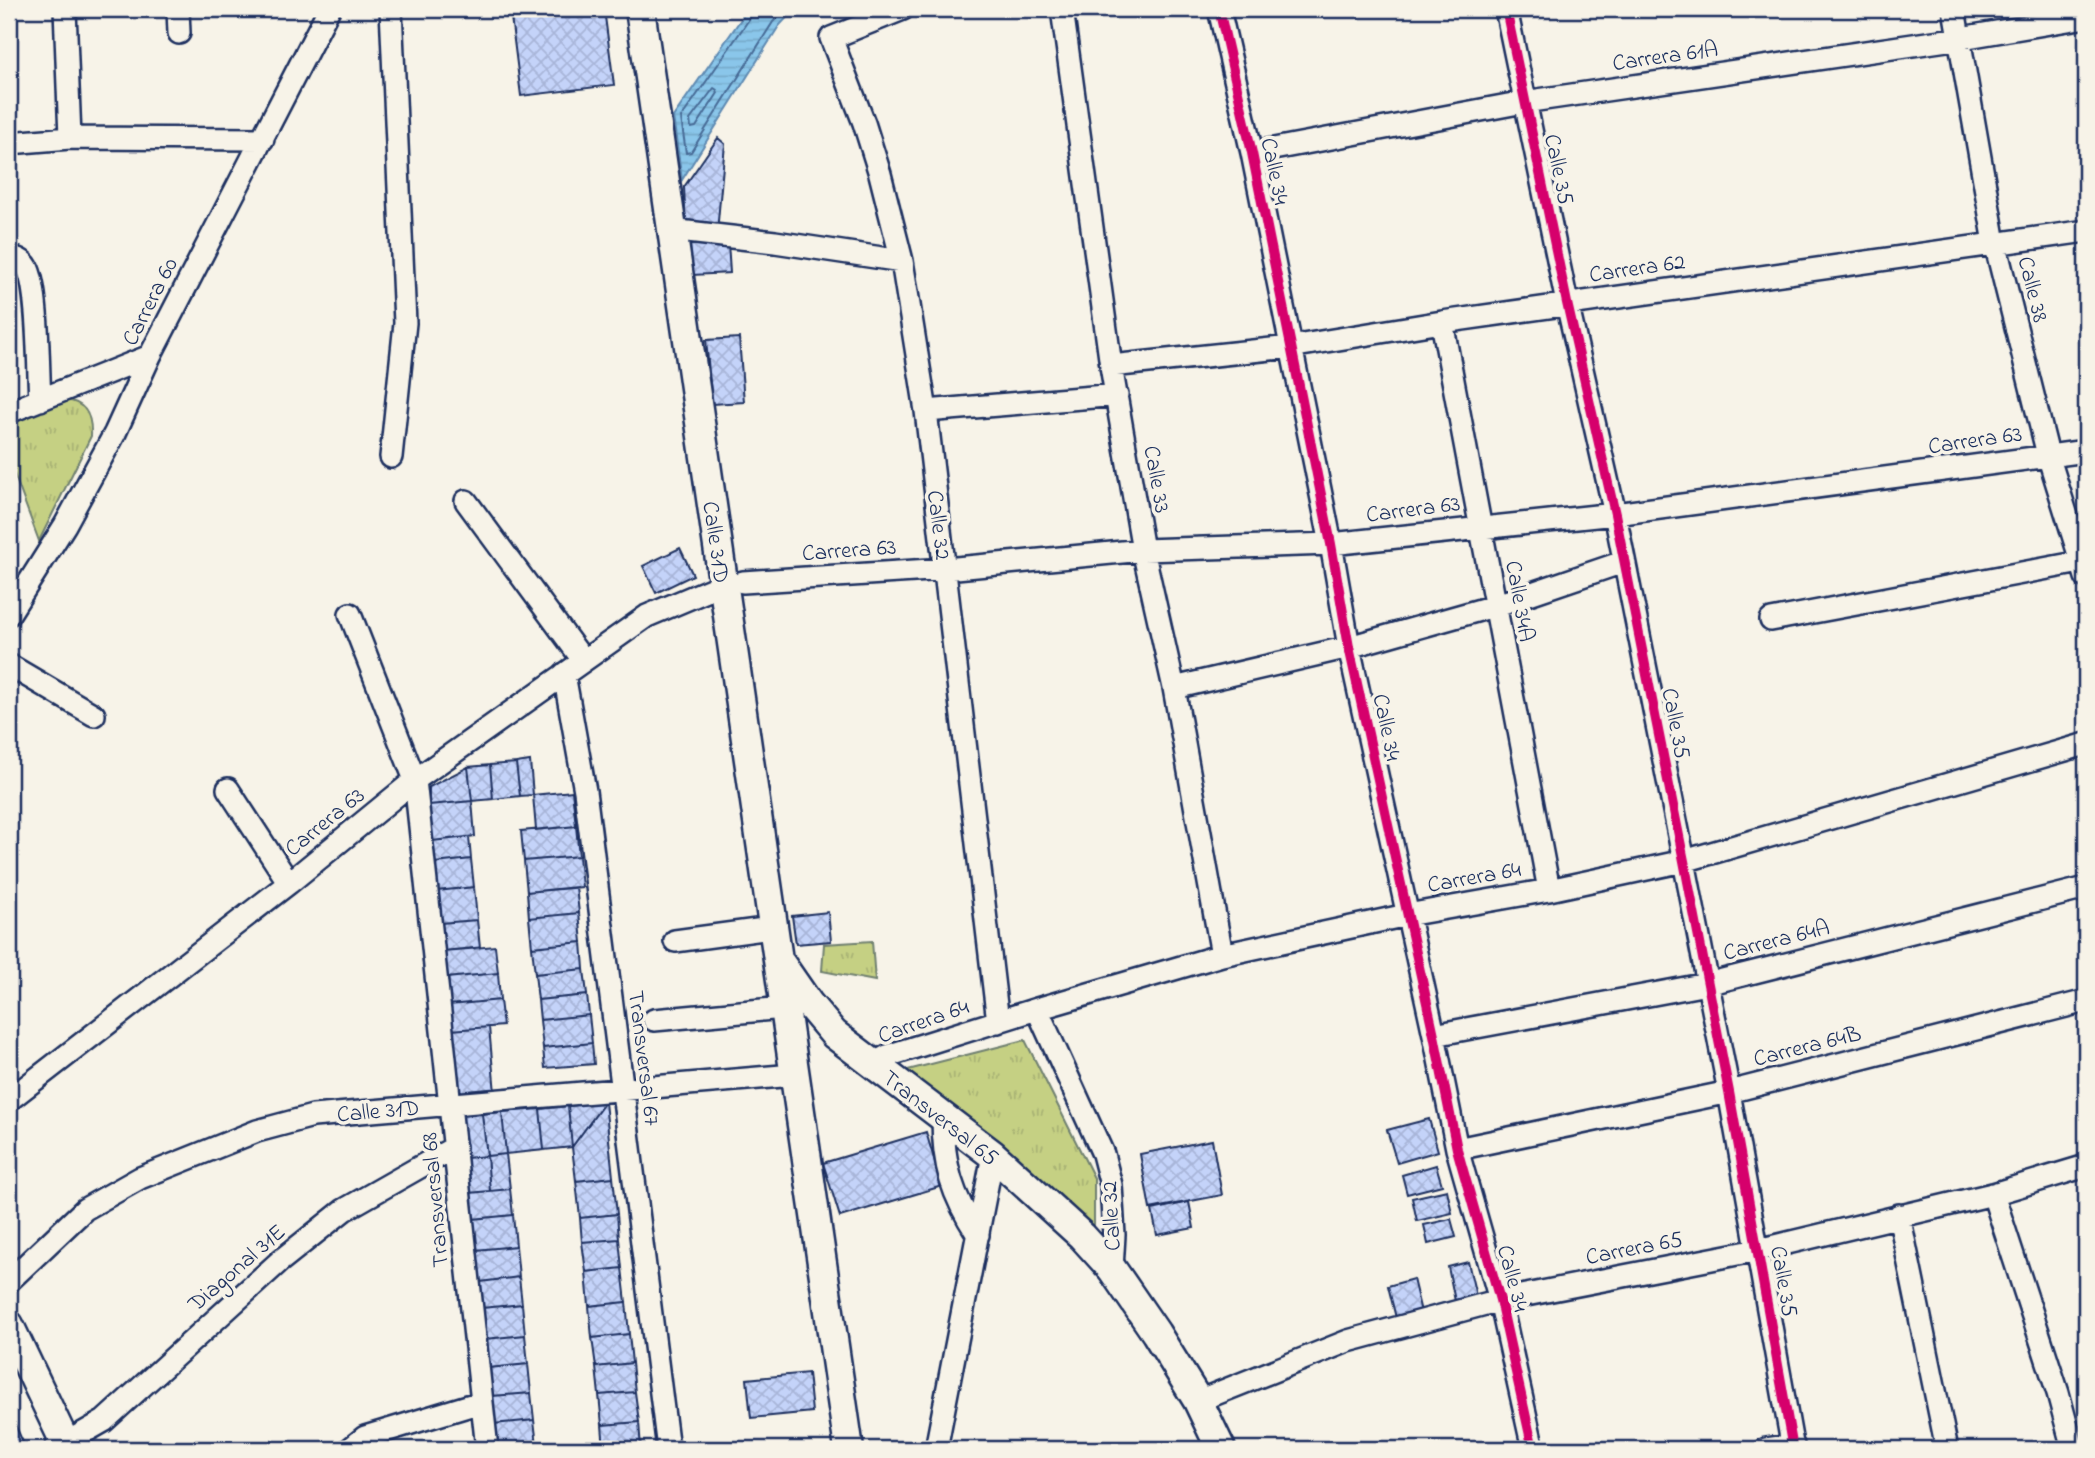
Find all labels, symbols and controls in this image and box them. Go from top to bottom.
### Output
street label: Carrera 61A [1610,34,1720,81]
street label: Calle 35 [1534,131,1581,208]
street label: Calle 34 [1250,135,1297,209]
street label: Carrera 62 [1587,246,1687,293]
street label: Carrera 60 [115,252,188,352]
street label: Calle 38 [2007,253,2056,326]
street label: Carrera 63 [1926,419,2024,464]
street label: Calle 33 [1133,443,1178,516]
street label: Carrera 63 [1364,488,1462,533]
street label: Calle 32 [917,489,958,562]
street label: Calle 31D [692,499,737,586]
street label: Carrera 63 [801,532,897,571]
street label: Calle 34A [1495,558,1542,645]
street label: Calle 35 [1652,685,1698,762]
street label: Calle 34 [1362,691,1409,765]
street label: Carrera 63 [278,780,373,866]
street label: Carrera 64 [1425,854,1524,903]
street label: Carrera 64A [1720,912,1833,971]
street label: Transversal 67 [618,989,667,1128]
street label: Carrera 64 [874,991,974,1053]
street label: Carrera 64B [1750,1018,1865,1077]
street label: Transversal 65 [874,1063,1005,1175]
street label: Calle 31D [336,1092,421,1133]
street label: Transversal 68 [414,1131,459,1269]
street label: Calle 32 [1094,1180,1131,1252]
street label: Diagonal 31E [181,1217,294,1322]
street label: Carrera 65 [1583,1224,1686,1275]
street label: Calle 34 [1487,1242,1536,1316]
street label: Calle 35 [1760,1243,1805,1319]

